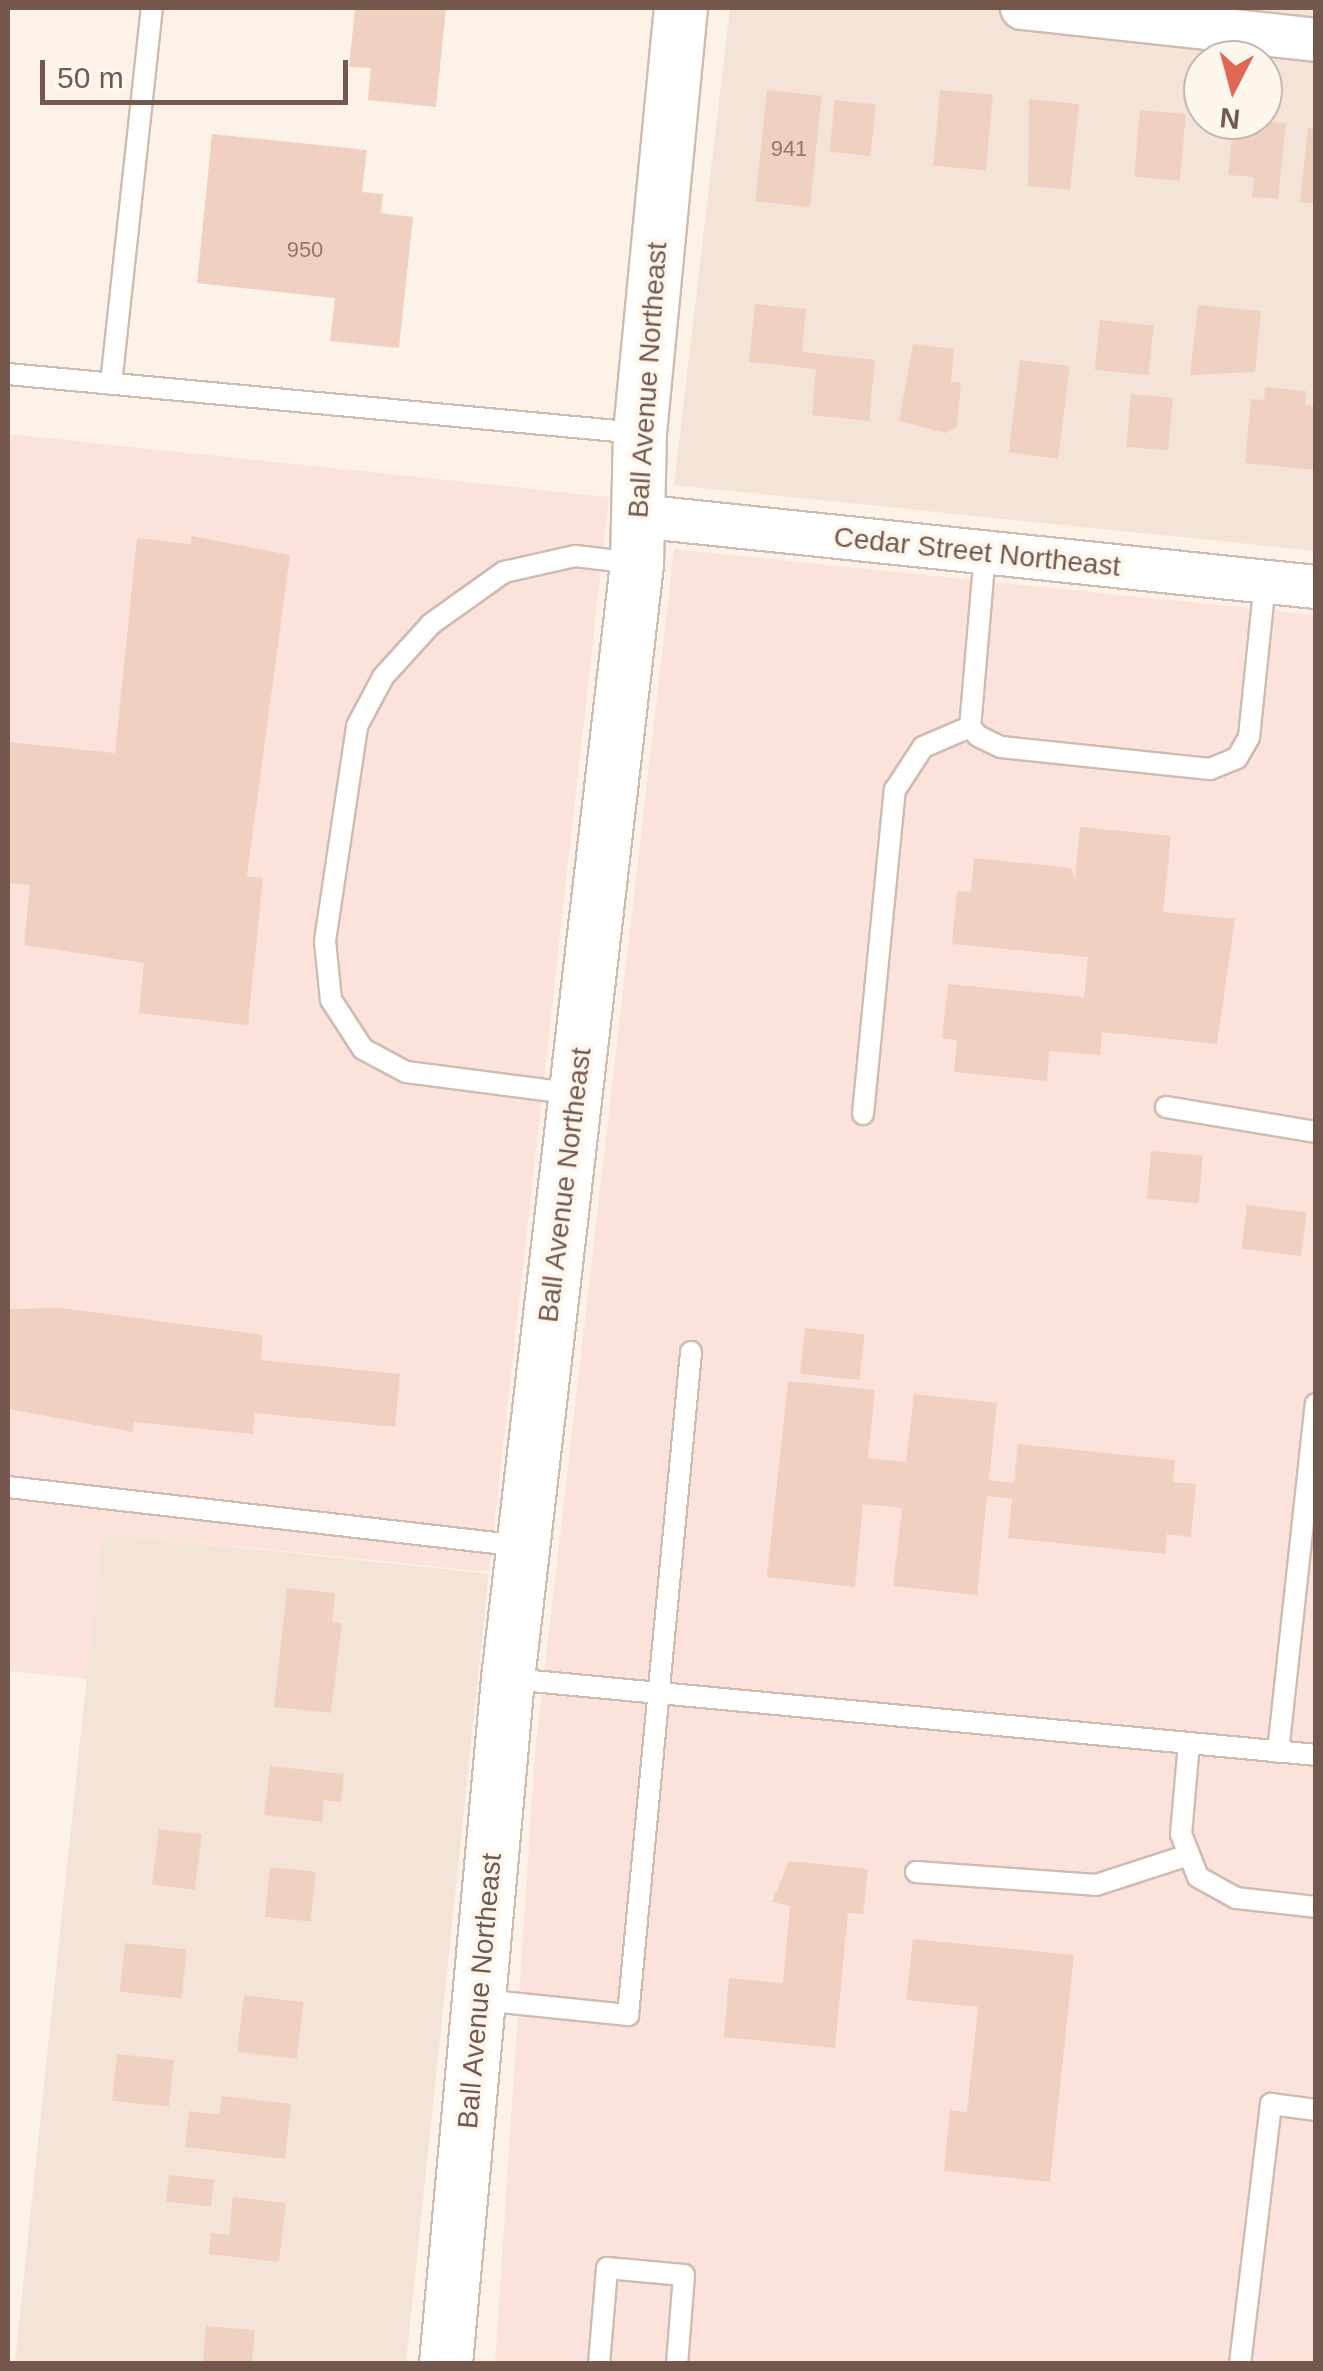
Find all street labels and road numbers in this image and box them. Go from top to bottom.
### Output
street label: Ball Avenue Northeast [622,240,674,520]
street label: Cedar Street Northeast [832,520,1122,584]
street label: Ball Avenue Northeast [531,1045,599,1325]
street label: Ball Avenue Northeast [451,1851,509,2131]

